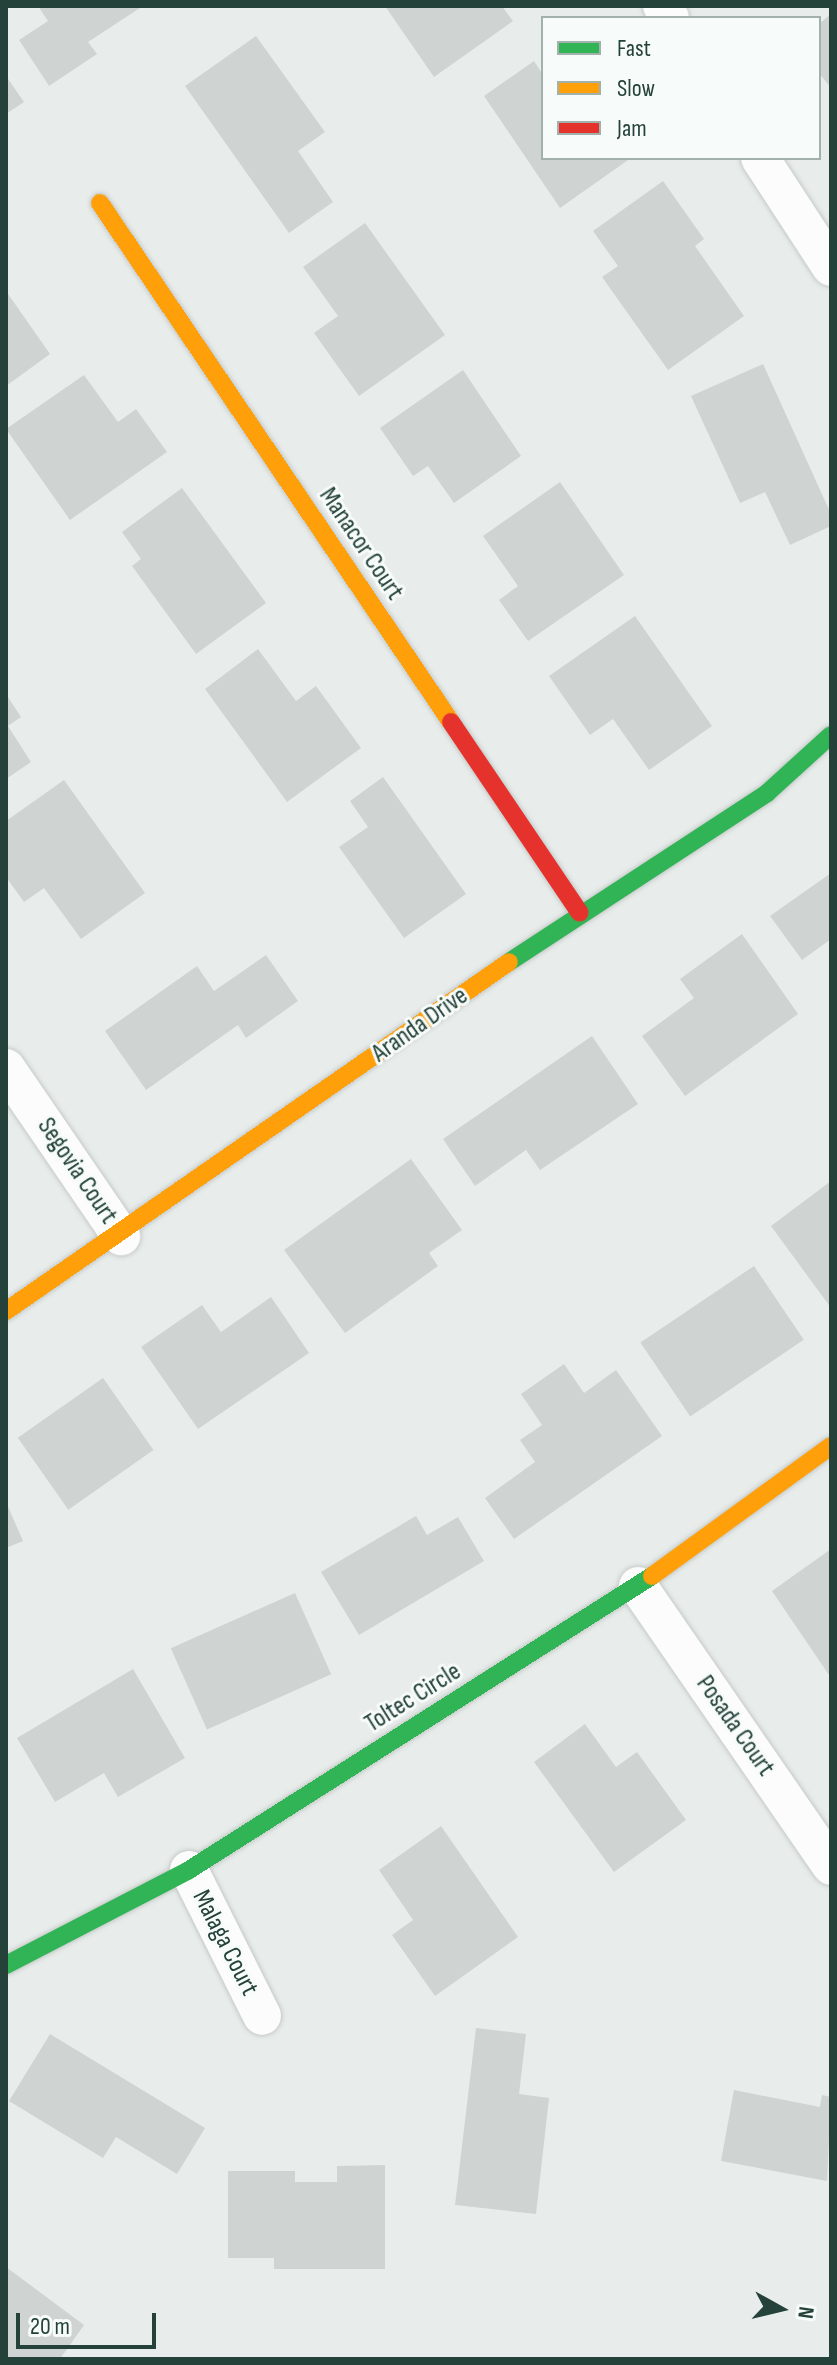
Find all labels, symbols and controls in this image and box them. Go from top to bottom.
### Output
legend [541,16,821,160]
text: Fast [617,34,651,63]
text: Slow [617,74,655,103]
text: Jam [617,114,647,143]
street label: Manacor Court [312,482,410,606]
street label: Aranda Drive [366,981,474,1069]
street label: Segovia Court [30,1112,124,1230]
street label: Toltec Circle [359,1656,467,1740]
street label: Posada Court [689,1670,781,1782]
street label: Malaga Court [185,1885,265,2001]
north arrow [741,2269,821,2349]
scale bar [20,2297,160,2347]
text: N [791,2305,819,2320]
text: 20 m [30,2312,70,2341]

